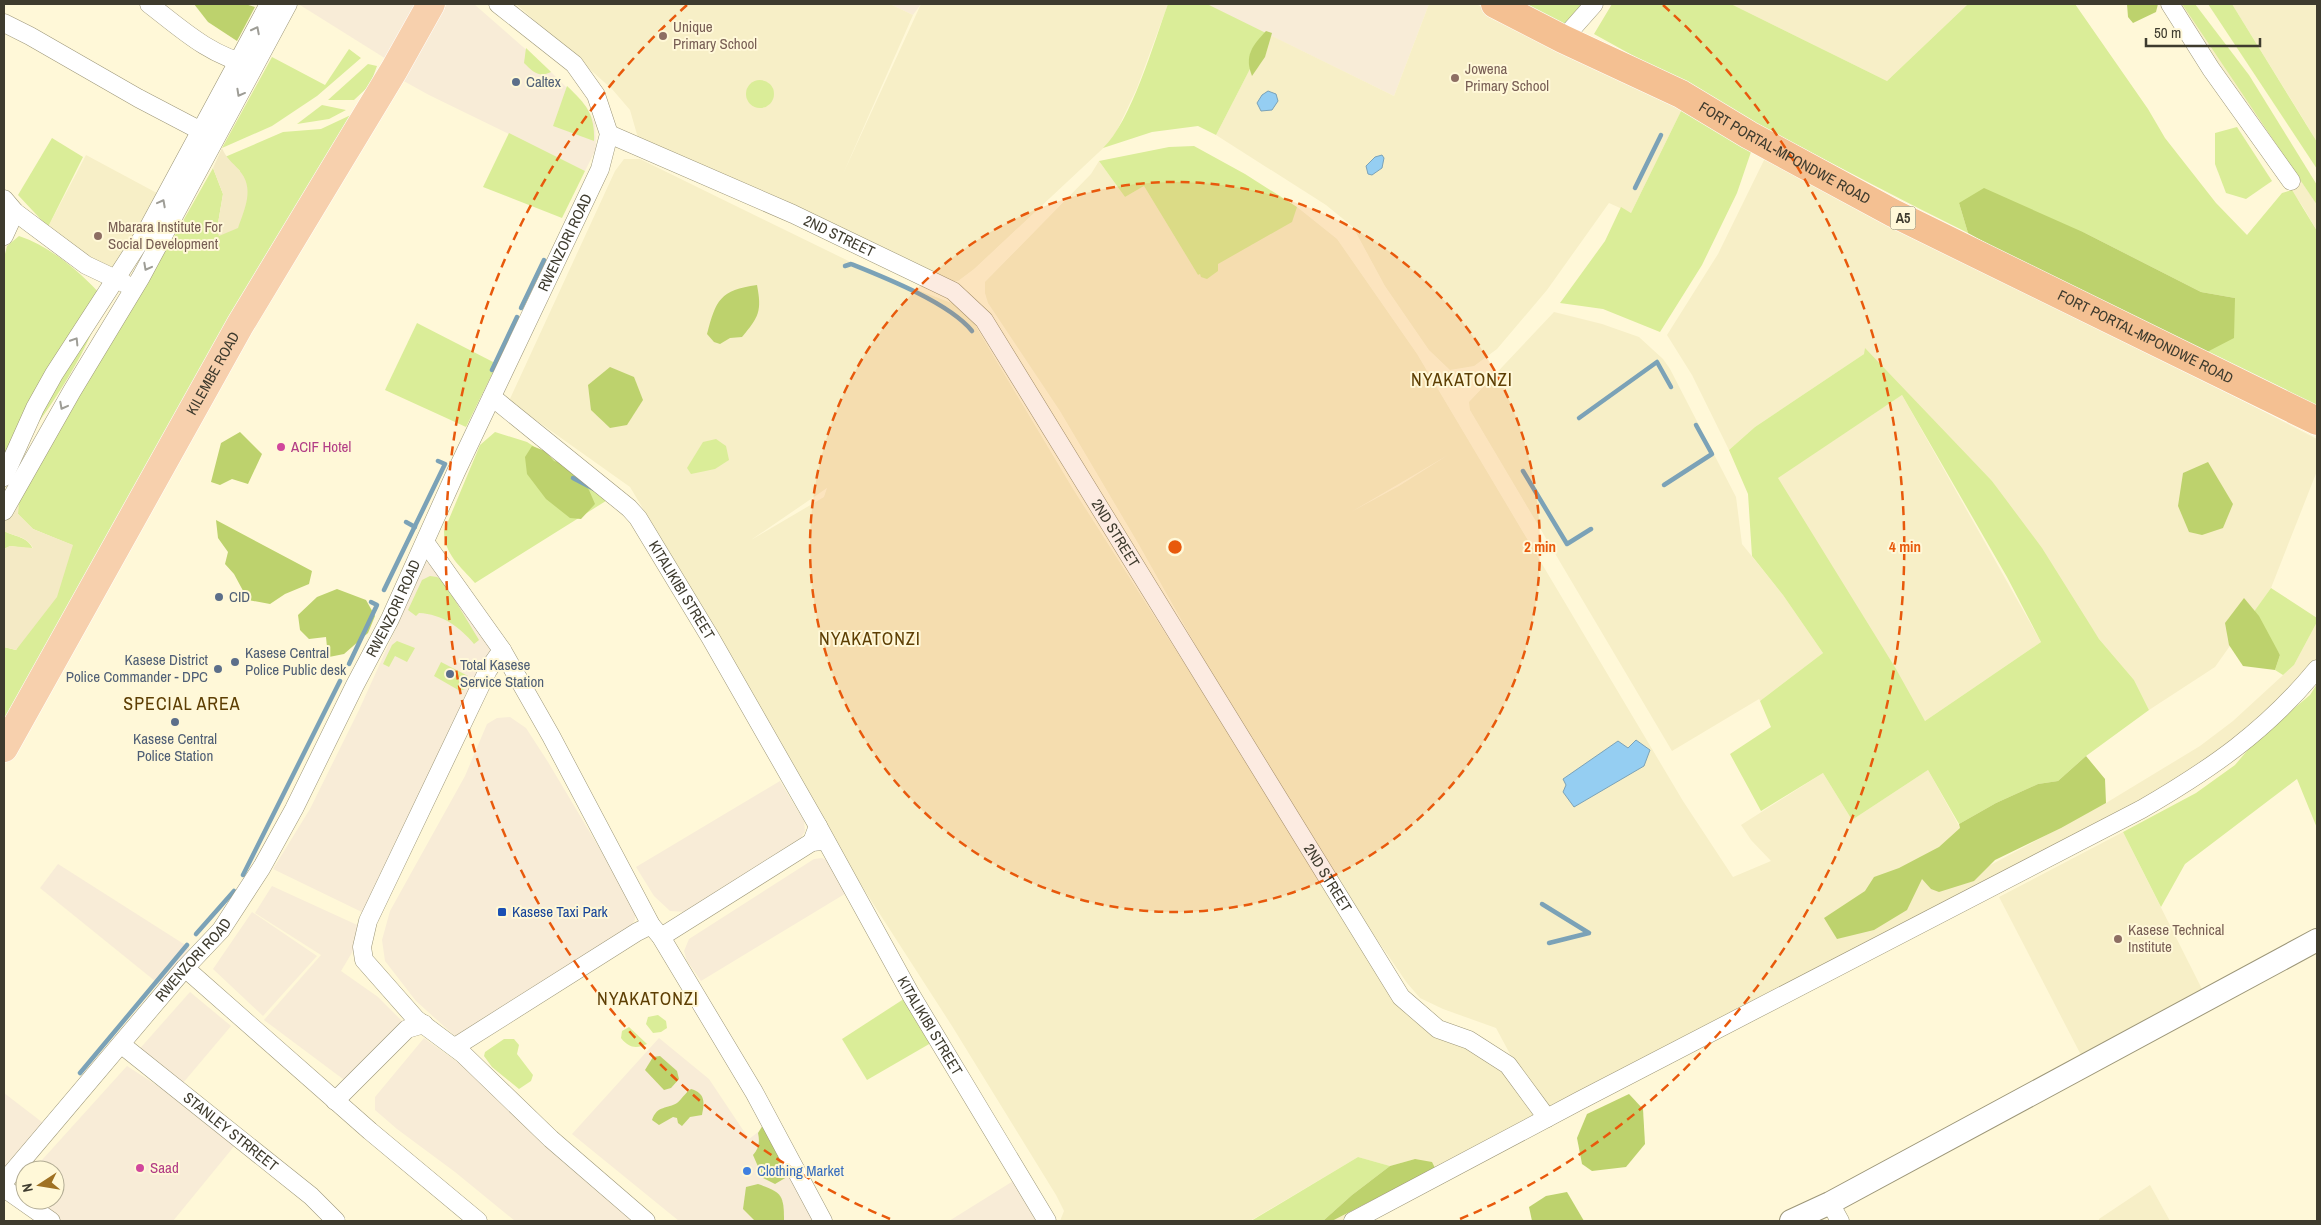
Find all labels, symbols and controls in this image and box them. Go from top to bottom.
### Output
scale bar [2146,15,2260,47]
place label: Unique Primary School [673,16,757,54]
text: 50 m [2154,22,2181,43]
one-way arrow [250,26,260,35]
marker: Unique Primary School [657,30,669,42]
place label: Jowena Primary School [1465,58,1549,96]
place label: Caltex [526,71,562,92]
marker: Jowena Primary School [1449,72,1461,84]
marker: Caltex [510,76,522,88]
one-way arrow [236,87,246,96]
street label: FORT PORTAL-MPONDWE ROAD [1695,96,1874,209]
street label: RWENZORI ROAD [532,190,597,295]
one-way arrow [155,200,165,209]
road number: A5 [1890,207,1916,230]
street label: 2ND STREET [800,210,879,262]
place label: Mbarara Institute For Social Development [108,216,222,254]
marker: Mbarara Institute For Social Development [92,230,104,242]
one-way arrow [143,261,153,270]
street label: FORT PORTAL-MPONDWE ROAD [2054,284,2237,388]
street label: KILEMBE ROAD [181,328,244,419]
one-way arrow [68,337,78,346]
district label: NYAKATONZI [1411,367,1513,392]
one-way arrow [59,401,69,410]
place label: ACIF Hotel [290,436,351,457]
marker: ACIF Hotel [275,441,287,453]
street label: 2ND STREET [1087,495,1145,571]
street label: KITALIKIBI STREET [644,536,720,644]
text: 2 min [1524,536,1556,557]
text: 4 min [1889,536,1921,557]
centre of rings [1166,538,1184,556]
street label: RWENZORI ROAD [361,556,425,661]
place label: CID [229,586,250,607]
marker: CID [213,591,225,603]
district label: NYAKATONZI [819,626,921,651]
place label: Kasese Central Police Public desk [245,642,347,680]
place label: Kasese District Police Commander - DPC [66,649,209,687]
place label: Total Kasese Service Station [460,654,544,692]
marker: Kasese Central Police Public desk [229,656,241,668]
marker: Kasese District Police Commander - DPC [212,663,224,675]
marker: Total Kasese Service Station [444,668,456,680]
district label: SPECIAL AREA [123,691,241,716]
marker: Kasese Central Police Station [169,716,181,728]
place label: Kasese Central Police Station [133,728,217,766]
street label: 2ND STREET [1299,840,1357,916]
place label: Kasese Taxi Park [512,901,609,922]
marker: Kasese Taxi Park [496,906,508,918]
street label: RWENZORI ROAD [150,914,236,1006]
place label: Kasese Technical Institute [2128,919,2224,957]
marker: Kasese Technical Institute [2112,933,2124,945]
street label: KITALIKIBI STREET [893,972,968,1079]
district label: NYAKATONZI [597,986,699,1011]
street label: STANLEY STRREET [179,1087,283,1176]
place label: Saad [150,1157,179,1178]
north arrow [15,1160,65,1210]
place label: Clothing Market [757,1160,844,1181]
marker: Saad [134,1162,146,1174]
marker: Clothing Market [741,1165,753,1177]
text: N [18,1182,37,1194]

